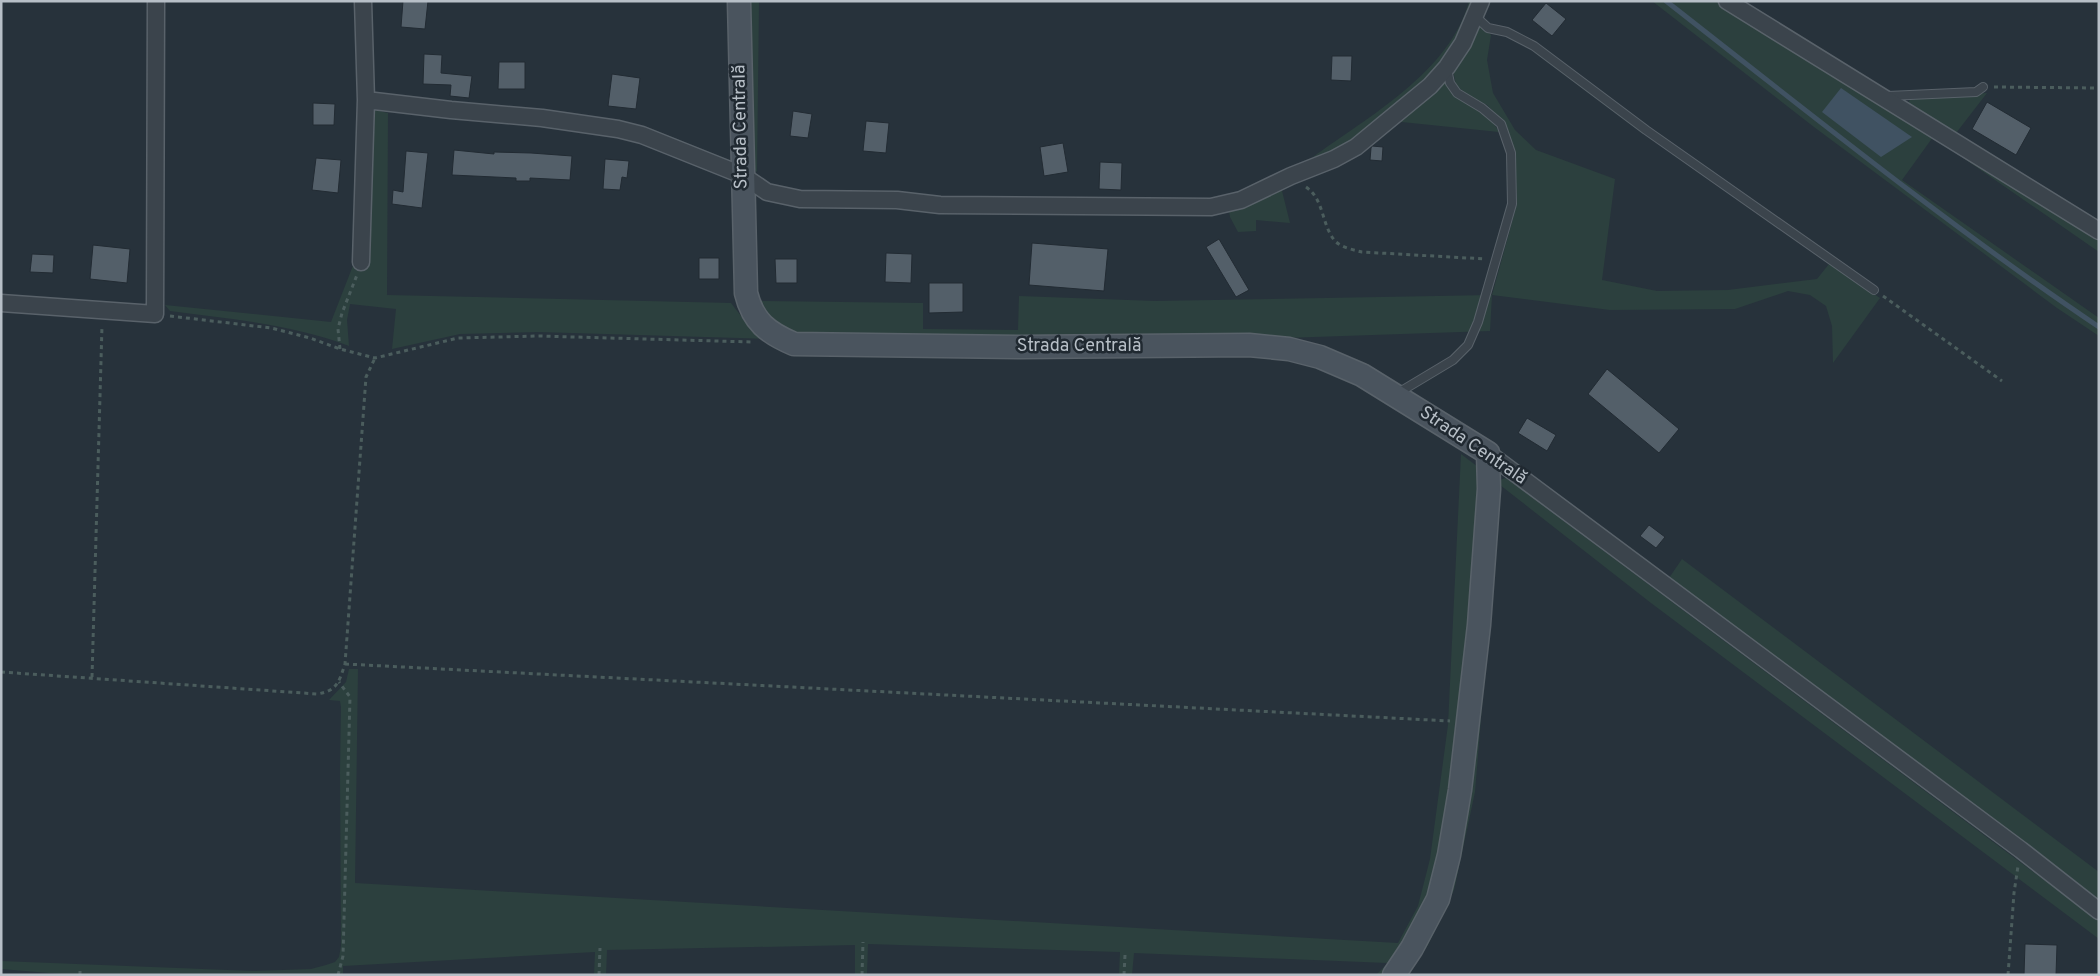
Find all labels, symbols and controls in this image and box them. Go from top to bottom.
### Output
street label: Strada Centrală [728,64,754,190]
street label: Strada Centrală [1017,335,1141,358]
street label: Strada Centrală [1415,402,1531,490]

